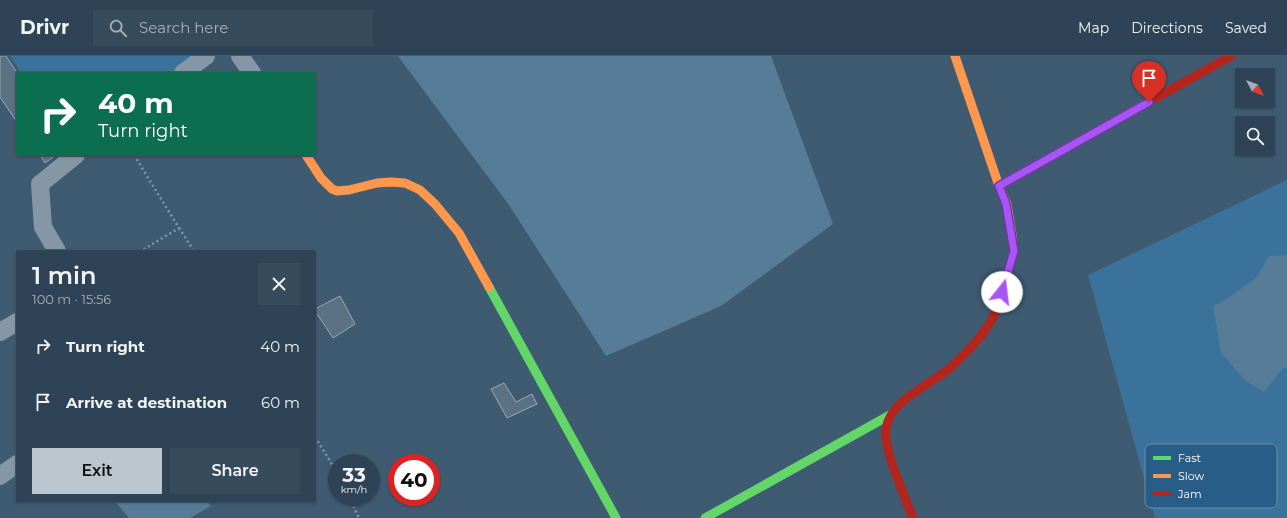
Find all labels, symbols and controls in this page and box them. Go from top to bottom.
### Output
search box [93,10,373,46]
text: Drivr [20,16,69,39]
icon: search [107,17,129,39]
text: Search here [139,18,228,37]
text: Map [1078,19,1109,37]
text: Directions [1131,19,1203,37]
text: Saved [1225,19,1267,37]
pin [1132,61,1166,102]
icon: arrive [1138,67,1160,89]
north arrow [1235,68,1275,108]
map controls [1235,68,1275,156]
text: 40 m [98,86,174,120]
icon: right [32,88,84,140]
button: search [1235,116,1275,156]
text: Turn right [98,120,188,142]
text: 1 min [32,261,96,290]
button: close [258,263,300,305]
position arrow [981,271,1023,313]
text: 100 m · 15:56 [32,291,111,307]
icon: right [32,335,54,357]
text: Turn right [66,337,145,356]
text: 40 m [260,337,300,356]
icon: arrive [32,391,54,413]
text: Arrive at destination [66,393,227,412]
text: 60 m [261,393,300,412]
legend [1145,444,1277,508]
button: Exit [32,448,162,494]
button: Share [170,448,300,494]
text: Fast [1178,451,1202,465]
speed limit sign: 40 [388,454,440,506]
text: 33 [342,463,366,487]
text: Slow [1178,469,1204,483]
text: km/h [341,483,367,496]
text: Jam [1177,487,1202,501]

